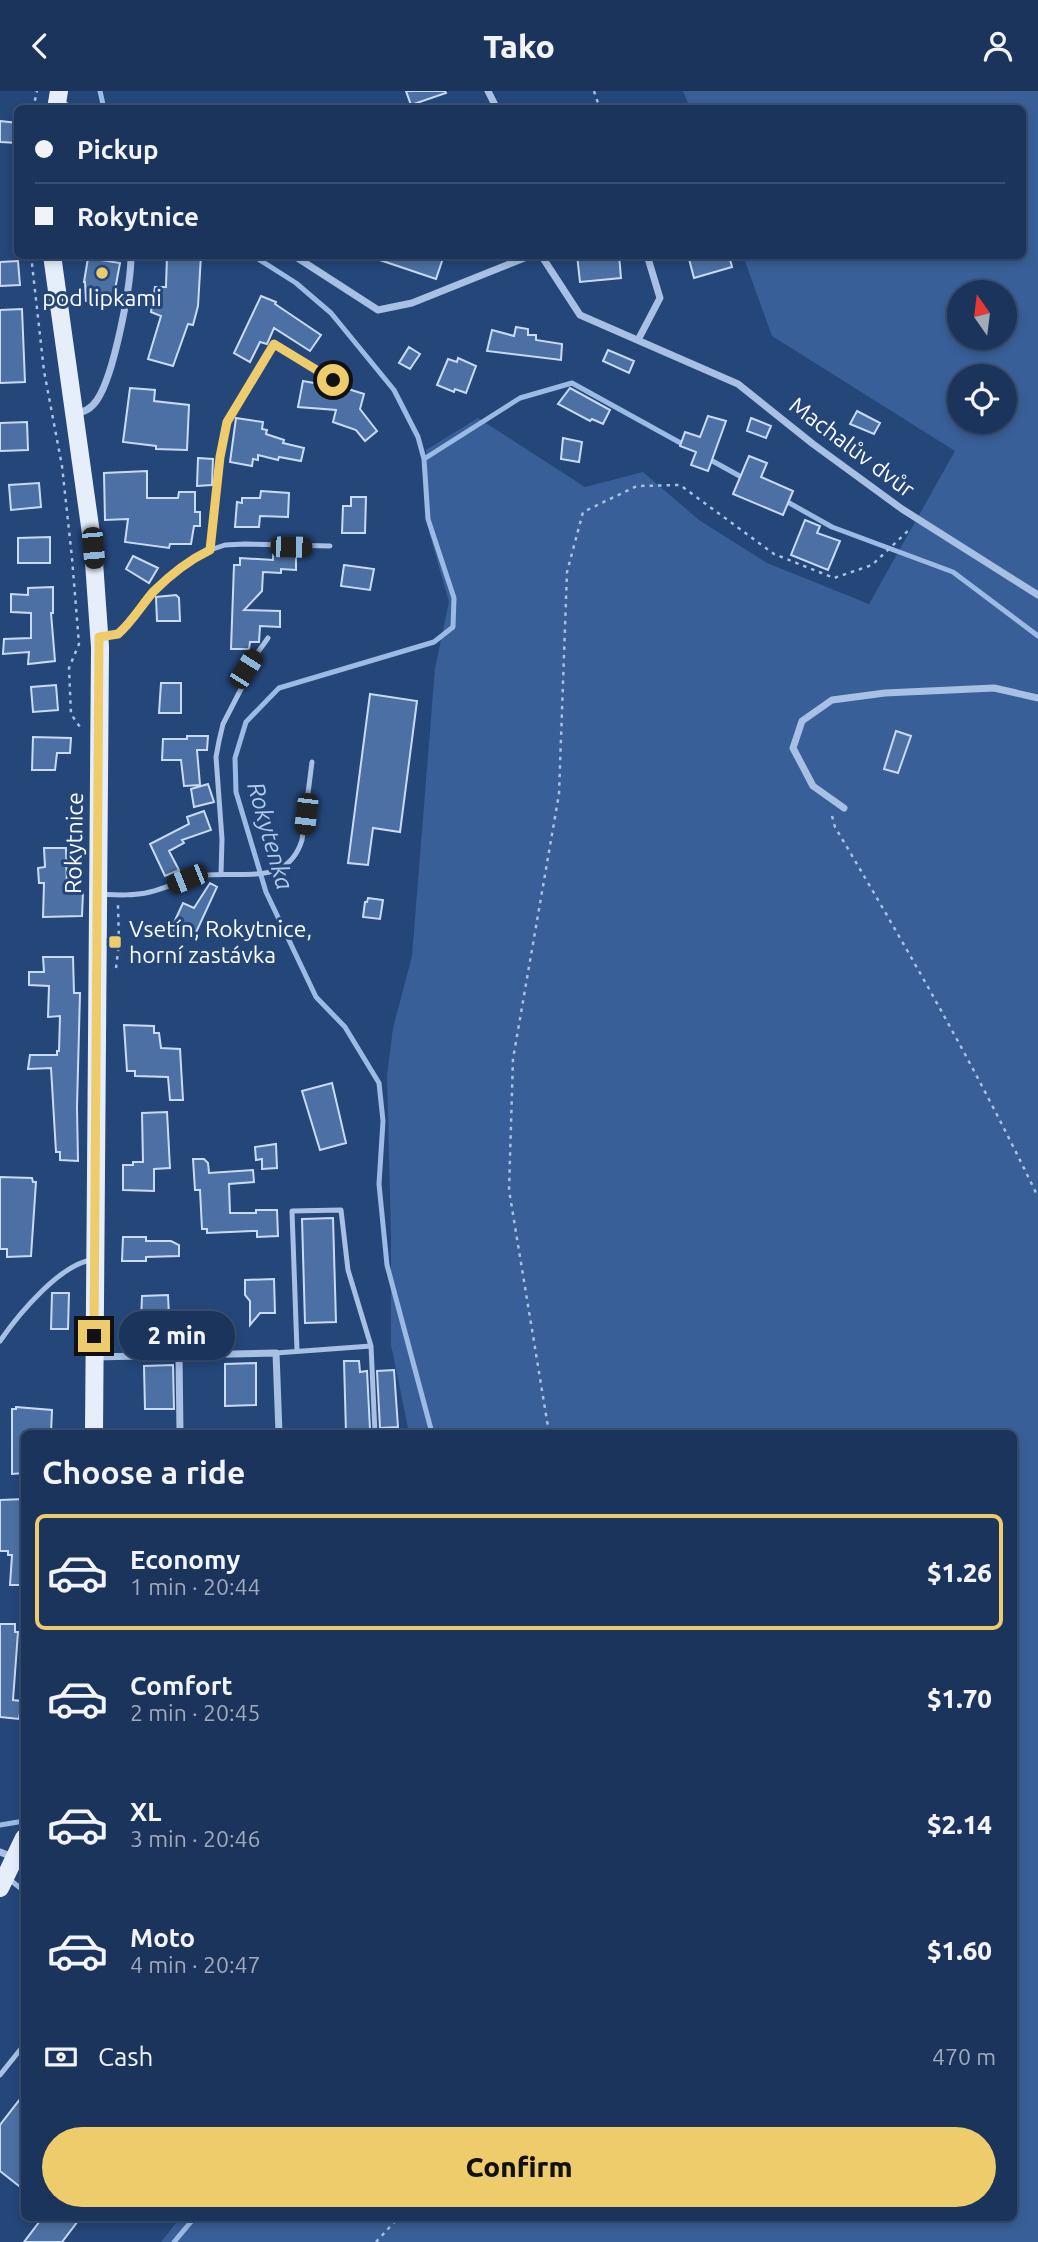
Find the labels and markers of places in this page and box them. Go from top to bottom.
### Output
marker: pod lipkami [94,265,110,281]
place label: pod lipkami [42,285,162,310]
place label: Vsetín, Rokytnice, horní zastávka [129,916,312,967]
marker: Vsetín, Rokytnice, horní zastávka [107,934,123,950]

